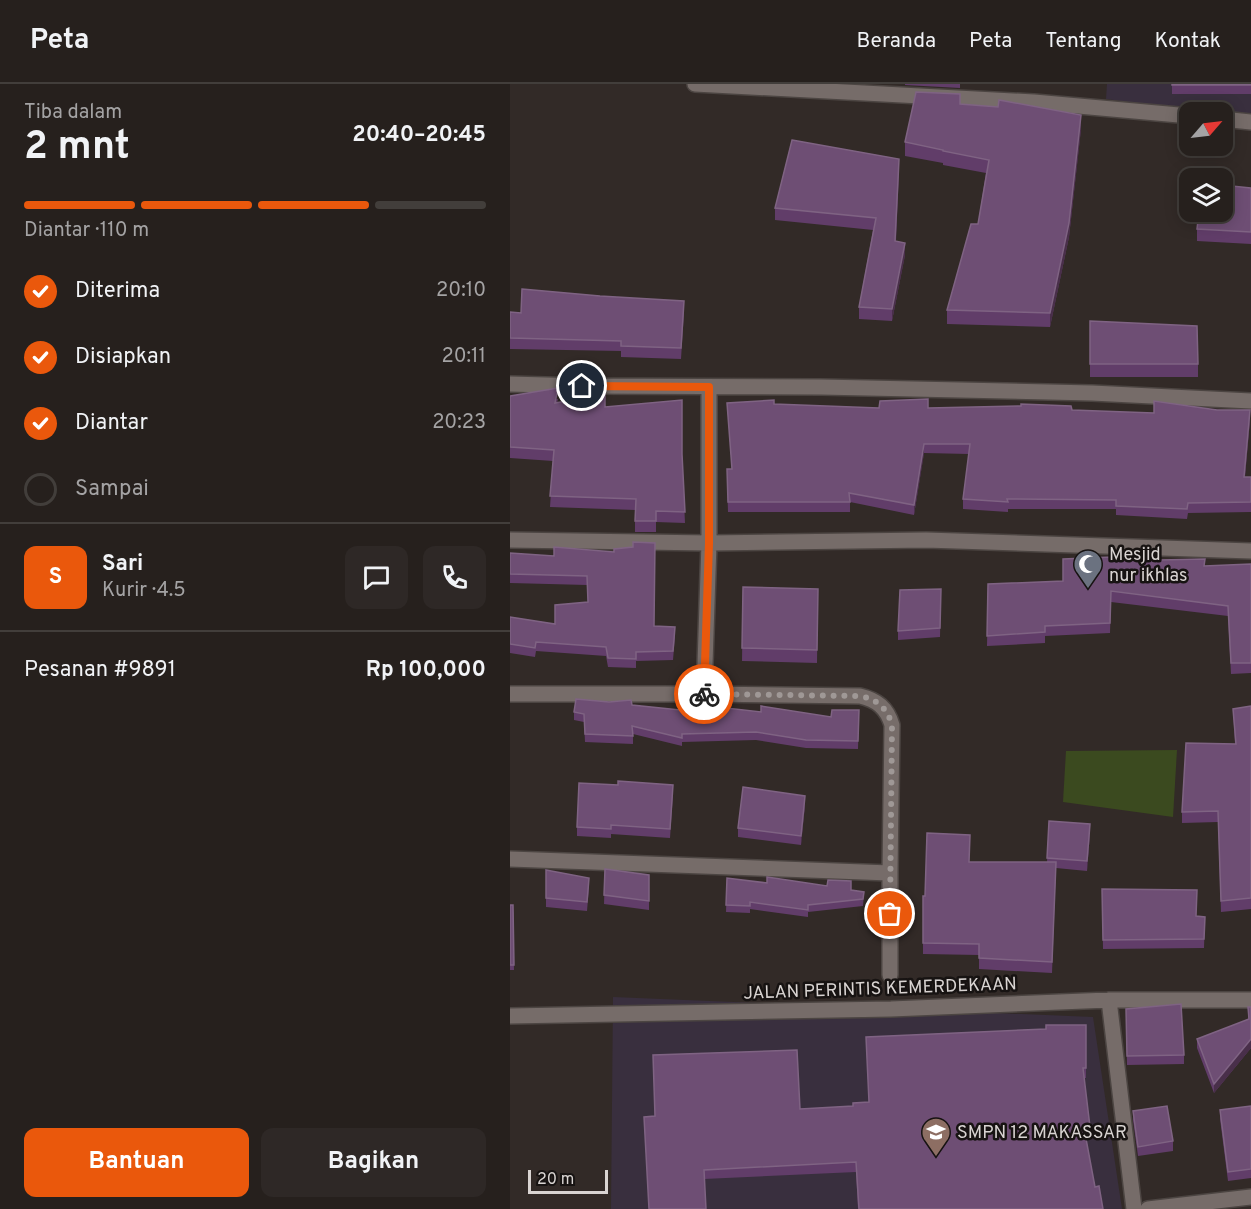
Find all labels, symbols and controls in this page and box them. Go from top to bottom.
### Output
text: Peta [30,23,89,59]
text: Beranda [857,28,936,55]
text: Peta [969,28,1012,55]
text: Tentang [1045,28,1122,55]
text: Kontak [1155,28,1221,55]
text: Tiba dalam [24,100,122,126]
north arrow [1179,102,1233,156]
map controls [1179,102,1233,222]
text: 20:40–20:45 [352,122,486,149]
text: 2 mnt [24,124,130,173]
button: layers [1179,168,1233,222]
text: Diantar · 110 m [24,218,149,244]
icon: check [24,275,57,308]
text: Diterima [75,278,160,305]
text: 20:10 [436,278,486,304]
icon: check [24,341,57,374]
text: Disiapkan [75,344,171,371]
text: 20:11 [442,344,486,370]
pin [556,360,607,411]
icon: home [565,369,598,402]
icon: check [24,407,57,440]
text: Diantar [75,410,148,437]
text: 20:23 [432,410,486,436]
text: Sampai [75,476,149,503]
place label: Mesjid nur ikhlas [1109,544,1188,588]
button: chat [345,546,408,609]
button: phone [423,546,486,609]
mosque icon: Mesjid nur ikhlas [1072,548,1104,590]
text: Sari [102,551,143,578]
text: S [49,564,62,591]
text: Kurir · 4.5 [102,578,186,604]
text: Pesanan #9891 [24,657,176,684]
text: Rp 100,000 [366,657,486,684]
courier [674,664,734,724]
icon: bike [688,678,721,711]
pin [864,888,915,939]
icon: bag [873,897,906,930]
street label: JALAN PERINTIS KEMERDEKAAN [743,973,1017,1006]
school or university icon: SMPN 12 MAKASSAR [920,1116,952,1158]
place label: SMPN 12 MAKASSAR [957,1122,1127,1145]
button: Bantuan [24,1128,249,1197]
button: Bagikan [261,1128,486,1197]
scale bar [528,1167,608,1194]
text: 20 m [537,1170,574,1190]

